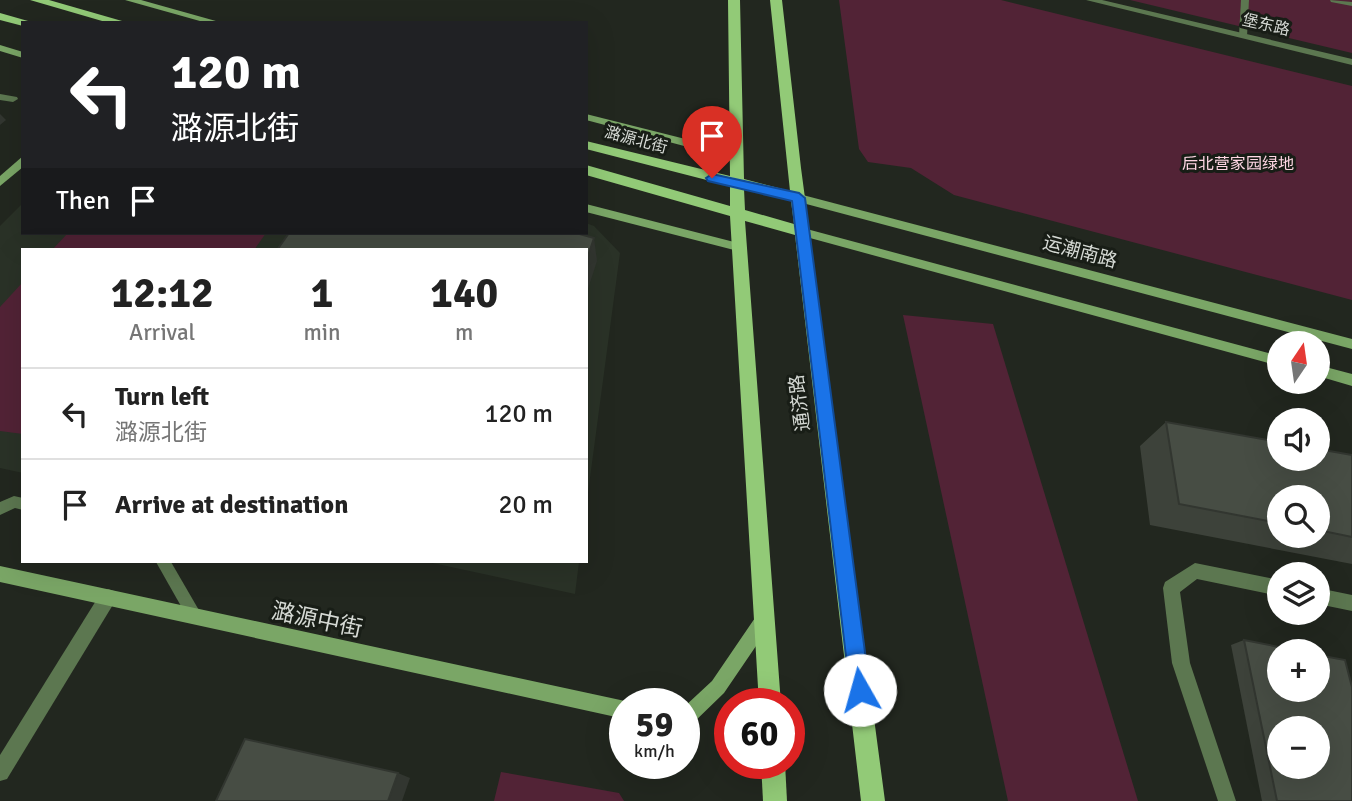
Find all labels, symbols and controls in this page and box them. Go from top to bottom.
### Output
street label: 堡东路 [1240,10,1292,40]
text: 120 m [171,42,301,102]
icon: left [56,49,147,140]
pin [682,106,742,178]
text: 潞源北街 [171,109,299,148]
icon: arrive [693,117,731,155]
street label: 潞源北街 [602,122,670,158]
park label: 后北营家园绿地 [1182,154,1294,174]
icon: arrive [124,182,162,220]
text: Then [56,185,110,217]
street label: 运潮南路 [1040,231,1120,273]
text: 12:12 [111,268,214,319]
text: 1 [311,268,333,319]
text: 140 [430,268,498,319]
text: Arrival [129,318,195,347]
text: min [303,318,341,347]
text: m [455,318,473,347]
north arrow [1267,331,1330,394]
map controls [1267,331,1330,779]
street label: 通济路 [785,373,815,433]
text: Turn left [115,381,209,413]
icon: left [56,395,94,433]
text: 120 m [484,398,553,430]
button: sound [1267,408,1330,471]
text: 潞源北街 [115,418,207,447]
button: search [1267,485,1330,548]
icon: arrive [56,486,94,524]
text: Arrive at destination [115,489,348,521]
text: 20 m [498,489,553,521]
button: layers [1267,562,1330,625]
street label: 潞源中街 [269,596,365,644]
button: + [1267,639,1330,702]
position arrow [823,653,897,727]
speed limit sign: 60 [714,688,805,779]
text: 59 [636,703,673,746]
button: − [1267,716,1330,779]
text: km/h [634,740,675,762]

